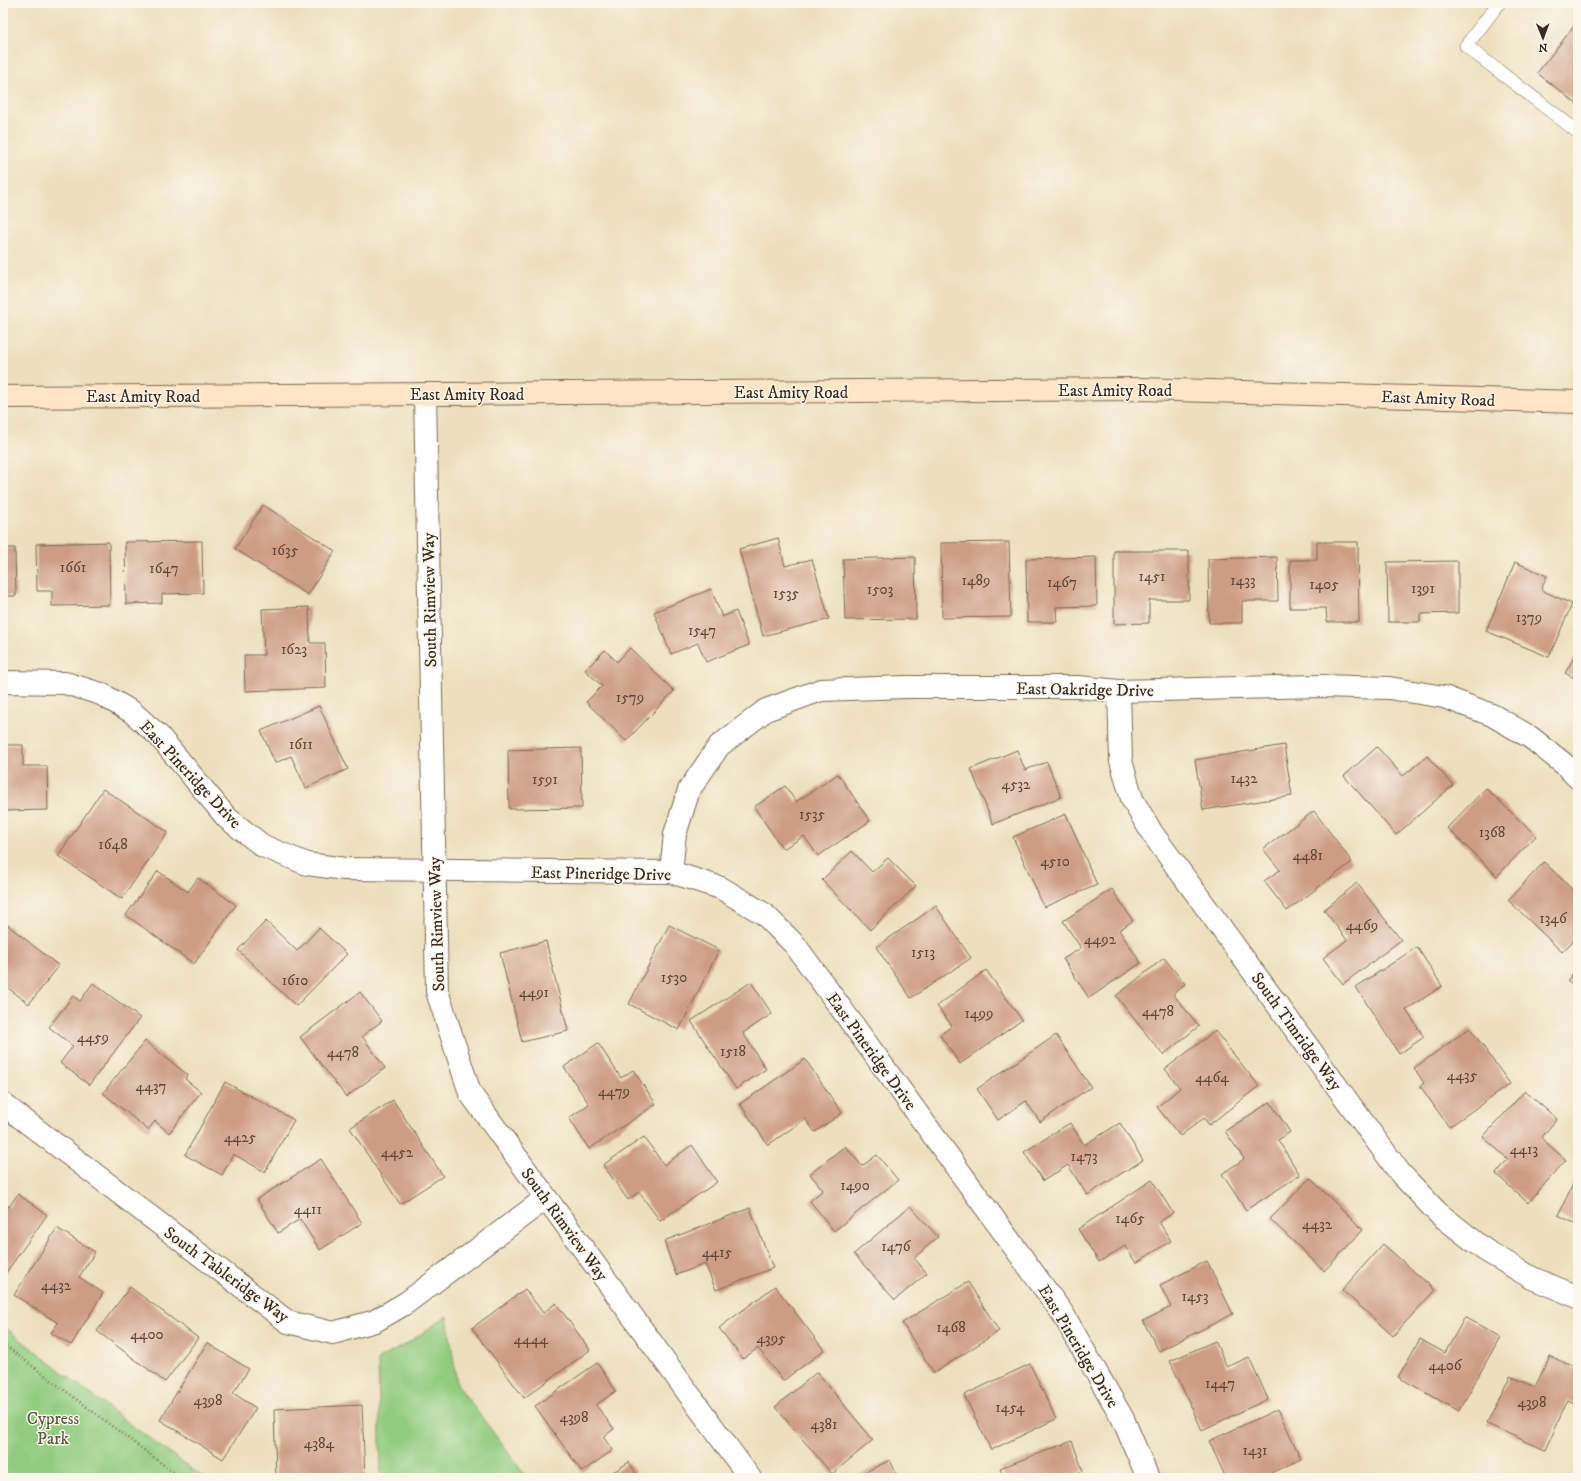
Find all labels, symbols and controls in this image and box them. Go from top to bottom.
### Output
north arrow [1523,18,1563,58]
text: N [1539,40,1548,54]
street label: East Amity Road [1058,380,1173,402]
street label: East Amity Road [734,382,849,404]
street label: East Amity Road [410,384,525,406]
street label: East Amity Road [86,386,201,408]
street label: East Amity Road [1380,386,1496,412]
street label: South Rimview Way [418,531,442,668]
house number: 1635 [272,541,299,560]
house number: 1661 [60,558,86,577]
house number: 1647 [149,559,179,578]
house number: 1451 [1138,567,1166,586]
house number: 1489 [961,571,991,590]
house number: 1433 [1230,571,1256,590]
house number: 1467 [1047,573,1077,592]
house number: 1405 [1309,575,1339,594]
house number: 1391 [1411,579,1435,598]
house number: 1503 [867,580,893,599]
house number: 1535 [773,584,800,603]
house number: 1379 [1516,608,1542,627]
house number: 1547 [688,621,716,640]
house number: 1623 [281,640,307,659]
street label: East Oakridge Drive [1016,678,1154,702]
house number: 1579 [616,688,644,707]
street label: East Pineridge Drive [134,716,246,833]
house number: 1611 [289,735,313,754]
house number: 1432 [1230,769,1258,788]
house number: 1591 [532,770,558,789]
house number: 4532 [1002,775,1031,794]
house number: 1535 [799,805,826,824]
house number: 1368 [1479,823,1505,842]
house number: 1648 [98,835,128,854]
house number: 4481 [1293,846,1323,865]
house number: 4510 [1040,852,1070,871]
street label: South Rimview Way [424,855,450,992]
street label: East Pineridge Drive [531,862,671,886]
house number: 1346 [1539,909,1568,928]
house number: 4469 [1346,916,1378,935]
house number: 4492 [1084,930,1117,949]
house number: 1513 [911,943,935,962]
house number: 1530 [661,968,687,987]
street label: South Timridge Way [1246,968,1347,1096]
house number: 1610 [282,971,308,990]
house number: 4491 [519,983,549,1002]
street label: East Pineridge Drive [821,988,921,1115]
house number: 4478 [1142,1002,1174,1021]
house number: 1499 [964,1004,994,1023]
house number: 4459 [77,1028,109,1047]
house number: 1518 [720,1042,746,1061]
house number: 4478 [327,1043,359,1062]
house number: 4435 [1447,1066,1478,1085]
house number: 4464 [1195,1068,1229,1087]
house number: 4437 [136,1077,166,1096]
house number: 4479 [598,1082,630,1101]
house number: 4425 [224,1128,257,1147]
house number: 4413 [1510,1140,1538,1159]
house number: 4452 [381,1143,414,1162]
house number: 1473 [1070,1147,1098,1166]
street label: South Rimview Way [516,1164,613,1286]
house number: 1490 [840,1176,870,1195]
house number: 4411 [294,1200,322,1219]
house number: 1465 [1115,1209,1145,1228]
house number: 4432 [1302,1215,1333,1234]
street label: South Tableridge Way [159,1222,294,1328]
house number: 1476 [881,1237,912,1256]
house number: 4415 [702,1243,733,1262]
house number: 4432 [41,1276,72,1295]
street label: East Pineridge Drive [1033,1281,1124,1412]
house number: 1453 [1181,1287,1209,1306]
house number: 1468 [936,1318,966,1337]
house number: 4400 [130,1325,164,1344]
house number: 4395 [756,1329,786,1348]
house number: 4444 [514,1330,549,1349]
house number: 4406 [1428,1356,1463,1375]
house number: 1447 [1205,1374,1235,1393]
house number: 4398 [193,1391,223,1410]
house number: 4398 [1517,1393,1547,1412]
house number: 1454 [995,1398,1025,1417]
park label: Cypress Park [27,1408,80,1450]
house number: 4398 [559,1408,589,1427]
house number: 4381 [810,1415,838,1434]
house number: 4384 [304,1434,335,1453]
house number: 1431 [1242,1441,1268,1460]

